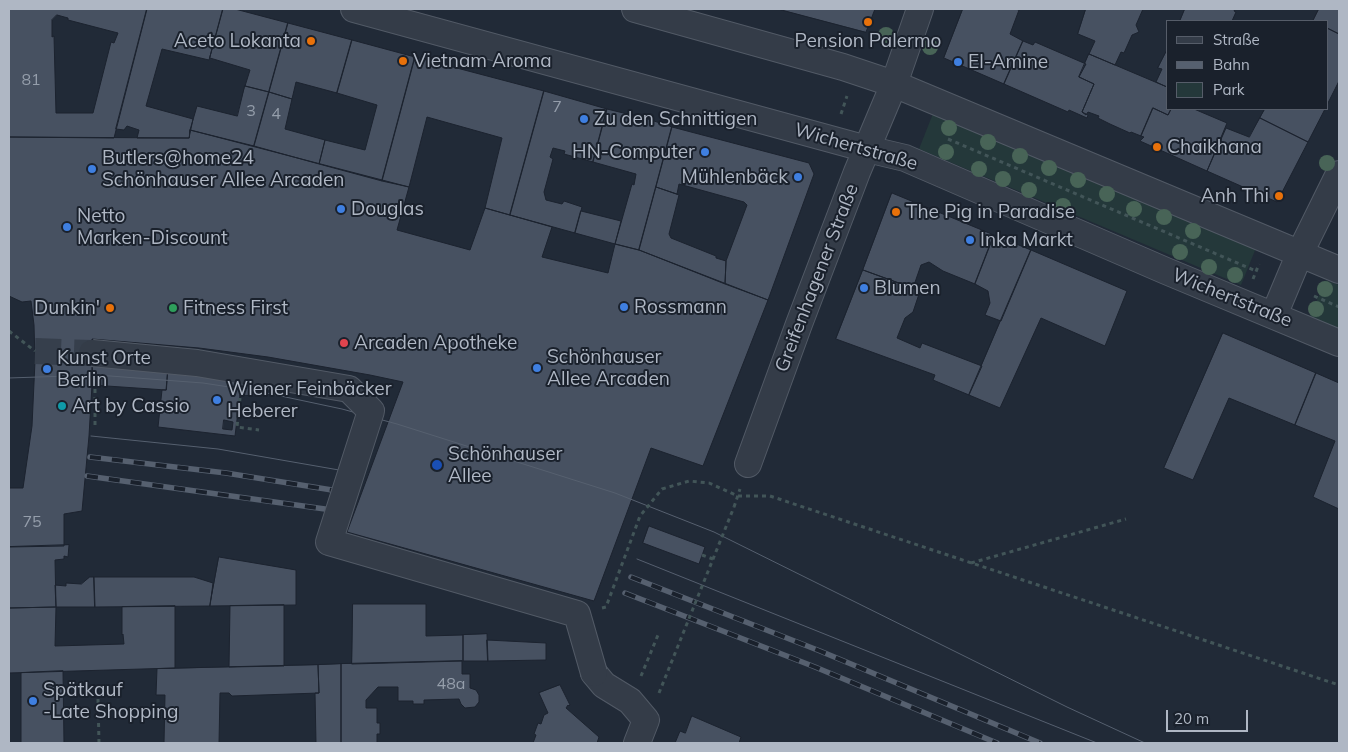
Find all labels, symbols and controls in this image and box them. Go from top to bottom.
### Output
marker: Pension Palermo [862,16,874,28]
legend [1166,20,1328,110]
place label: Aceto Lokanta [174,30,301,52]
place label: Pension Palermo [795,30,941,52]
text: Straße [1213,30,1260,49]
marker: Aceto Lokanta [305,35,317,47]
place label: Vietnam Aroma [413,50,552,72]
place label: El-Amine [968,51,1048,73]
marker: Vietnam Aroma [397,55,409,67]
text: Bahn [1213,55,1250,74]
marker: El-Amine [952,56,964,68]
house number: 81 [21,70,41,90]
text: Park [1213,80,1245,99]
house number: 7 [552,97,562,117]
house number: 3 [246,101,256,121]
house number: 4 [271,104,281,124]
place label: Zu den Schnittigen [594,108,757,130]
marker: Zu den Schnittigen [578,113,590,125]
street label: Wichertstraße [792,119,920,175]
place label: Chaikhana [1167,136,1262,158]
place label: HN-Computer [572,141,695,163]
marker: Chaikhana [1151,141,1163,153]
marker: HN-Computer [699,146,711,158]
place label: Butlers@home24 Schönhauser Allee Arcaden [102,147,344,191]
marker: Butlers@home24 Schönhauser Allee Arcaden [86,163,98,175]
place label: Mühlenbäck [682,166,788,188]
marker: Mühlenbäck [792,171,804,183]
street label: Greifenhagener Straße [771,181,863,375]
place label: Anh Thi [1201,185,1269,207]
marker: Anh Thi [1273,190,1285,202]
place label: Douglas [351,198,424,220]
place label: The Pig in Paradise [906,201,1075,223]
marker: Douglas [335,203,347,215]
place label: Netto Marken-Discount [77,205,228,249]
marker: The Pig in Paradise [890,206,902,218]
marker: Netto Marken-Discount [61,221,73,233]
place label: Inka Markt [980,229,1073,251]
marker: Inka Markt [964,234,976,246]
street label: Wichertstraße [1169,264,1295,332]
place label: Blumen [874,277,941,299]
marker: Blumen [858,282,870,294]
place label: Rossmann [634,296,727,318]
place label: Dunkin' [34,297,100,319]
place label: Fitness First [183,297,288,319]
marker: Rossmann [618,301,630,313]
marker: Dunkin' [104,302,116,314]
marker: Fitness First [167,302,179,314]
place label: Arcaden Apotheke [354,332,517,354]
marker: Arcaden Apotheke [338,337,350,349]
place label: Schönhauser Allee Arcaden [547,346,670,390]
place label: Kunst Orte Berlin [57,347,151,391]
marker: Schönhauser Allee Arcaden [531,362,543,374]
marker: Kunst Orte Berlin [41,363,53,375]
place label: Wiener Feinbäcker Heberer [227,378,392,422]
marker: Wiener Feinbäcker Heberer [211,394,223,406]
place label: Art by Cassio [72,395,190,417]
marker: Art by Cassio [56,400,68,412]
place label: Schönhauser Allee [448,443,563,487]
marker: Schönhauser Allee [430,458,444,472]
house number: 75 [22,512,42,532]
house number: 48a [437,674,465,694]
place label: Spätkauf -Late Shopping [43,679,178,723]
marker: Spätkauf -Late Shopping [27,695,39,707]
scale bar [1168,700,1250,732]
text: 20 m [1174,709,1209,728]

